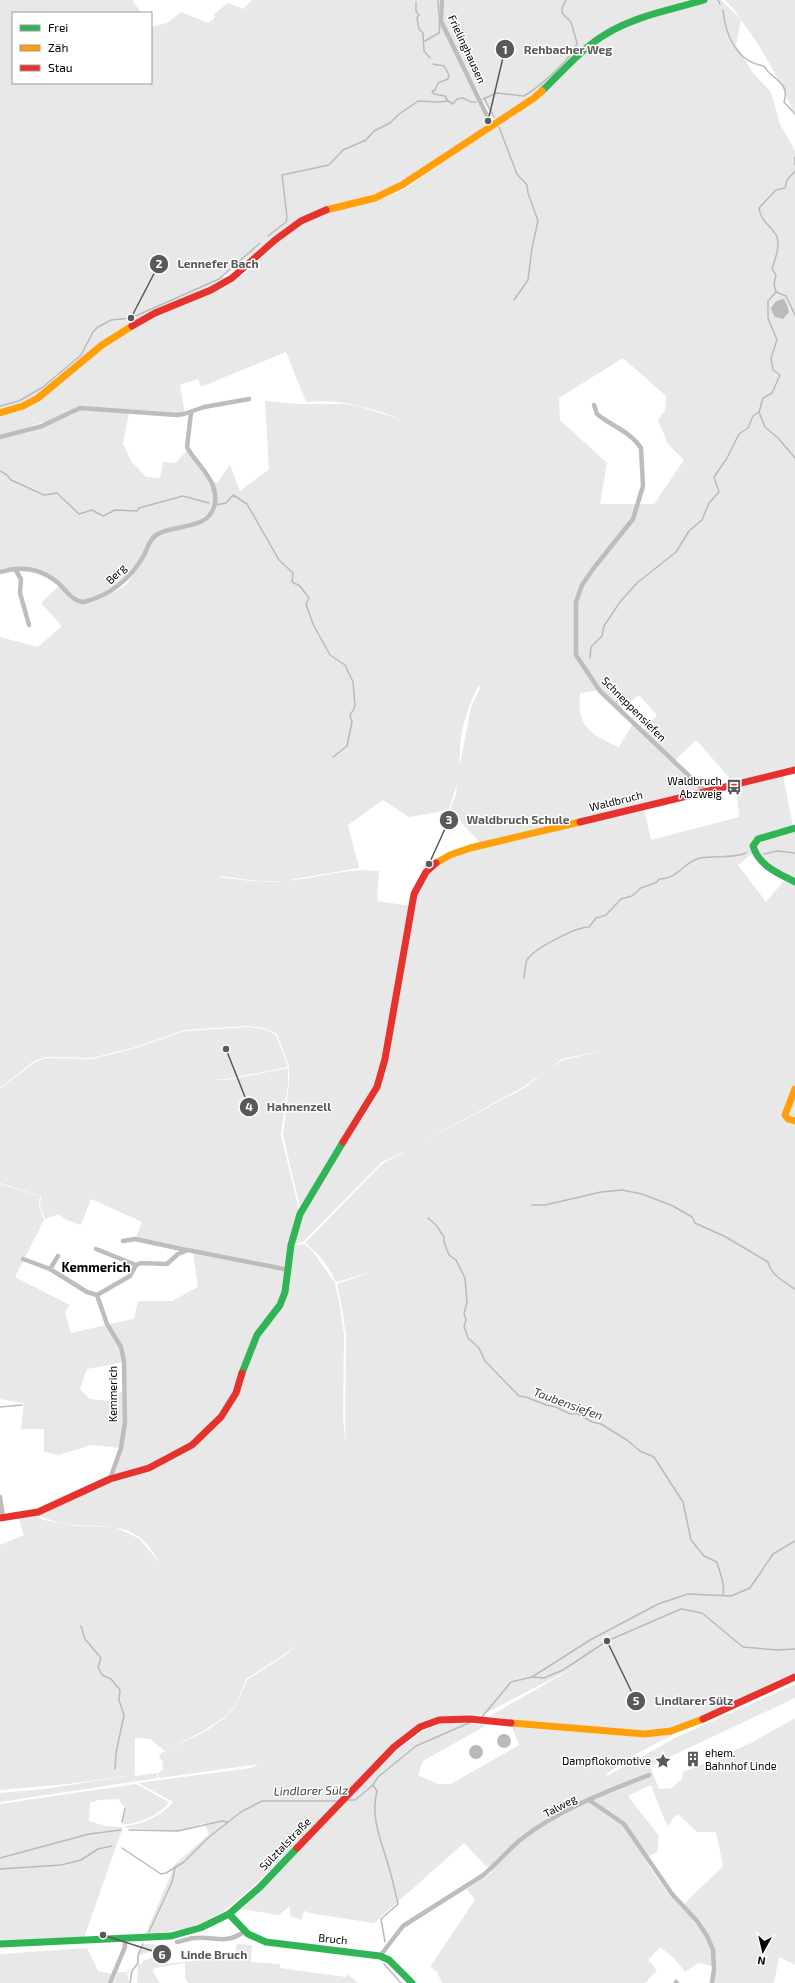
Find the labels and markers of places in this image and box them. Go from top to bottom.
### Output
callout: Rehbacher Weg [495,37,620,61]
callout: Lennefer Bach [149,252,267,276]
place label: Waldbruch Abzweig [667,774,722,800]
bus stop icon: Waldbruch Abzweig [725,778,743,796]
callout: Waldbruch Schule [439,808,578,832]
callout: Hahnenzell [239,1095,339,1119]
callout: Lindlarer Sülz [626,1689,741,1713]
place label: ehem. Bahnhof Linde [705,1746,777,1772]
building icon: ehem. Bahnhof Linde [684,1750,702,1768]
place icon: Dampflokomotive [654,1752,672,1770]
place label: Dampflokomotive [562,1754,651,1767]
callout: Linde Bruch [152,1942,255,1966]

